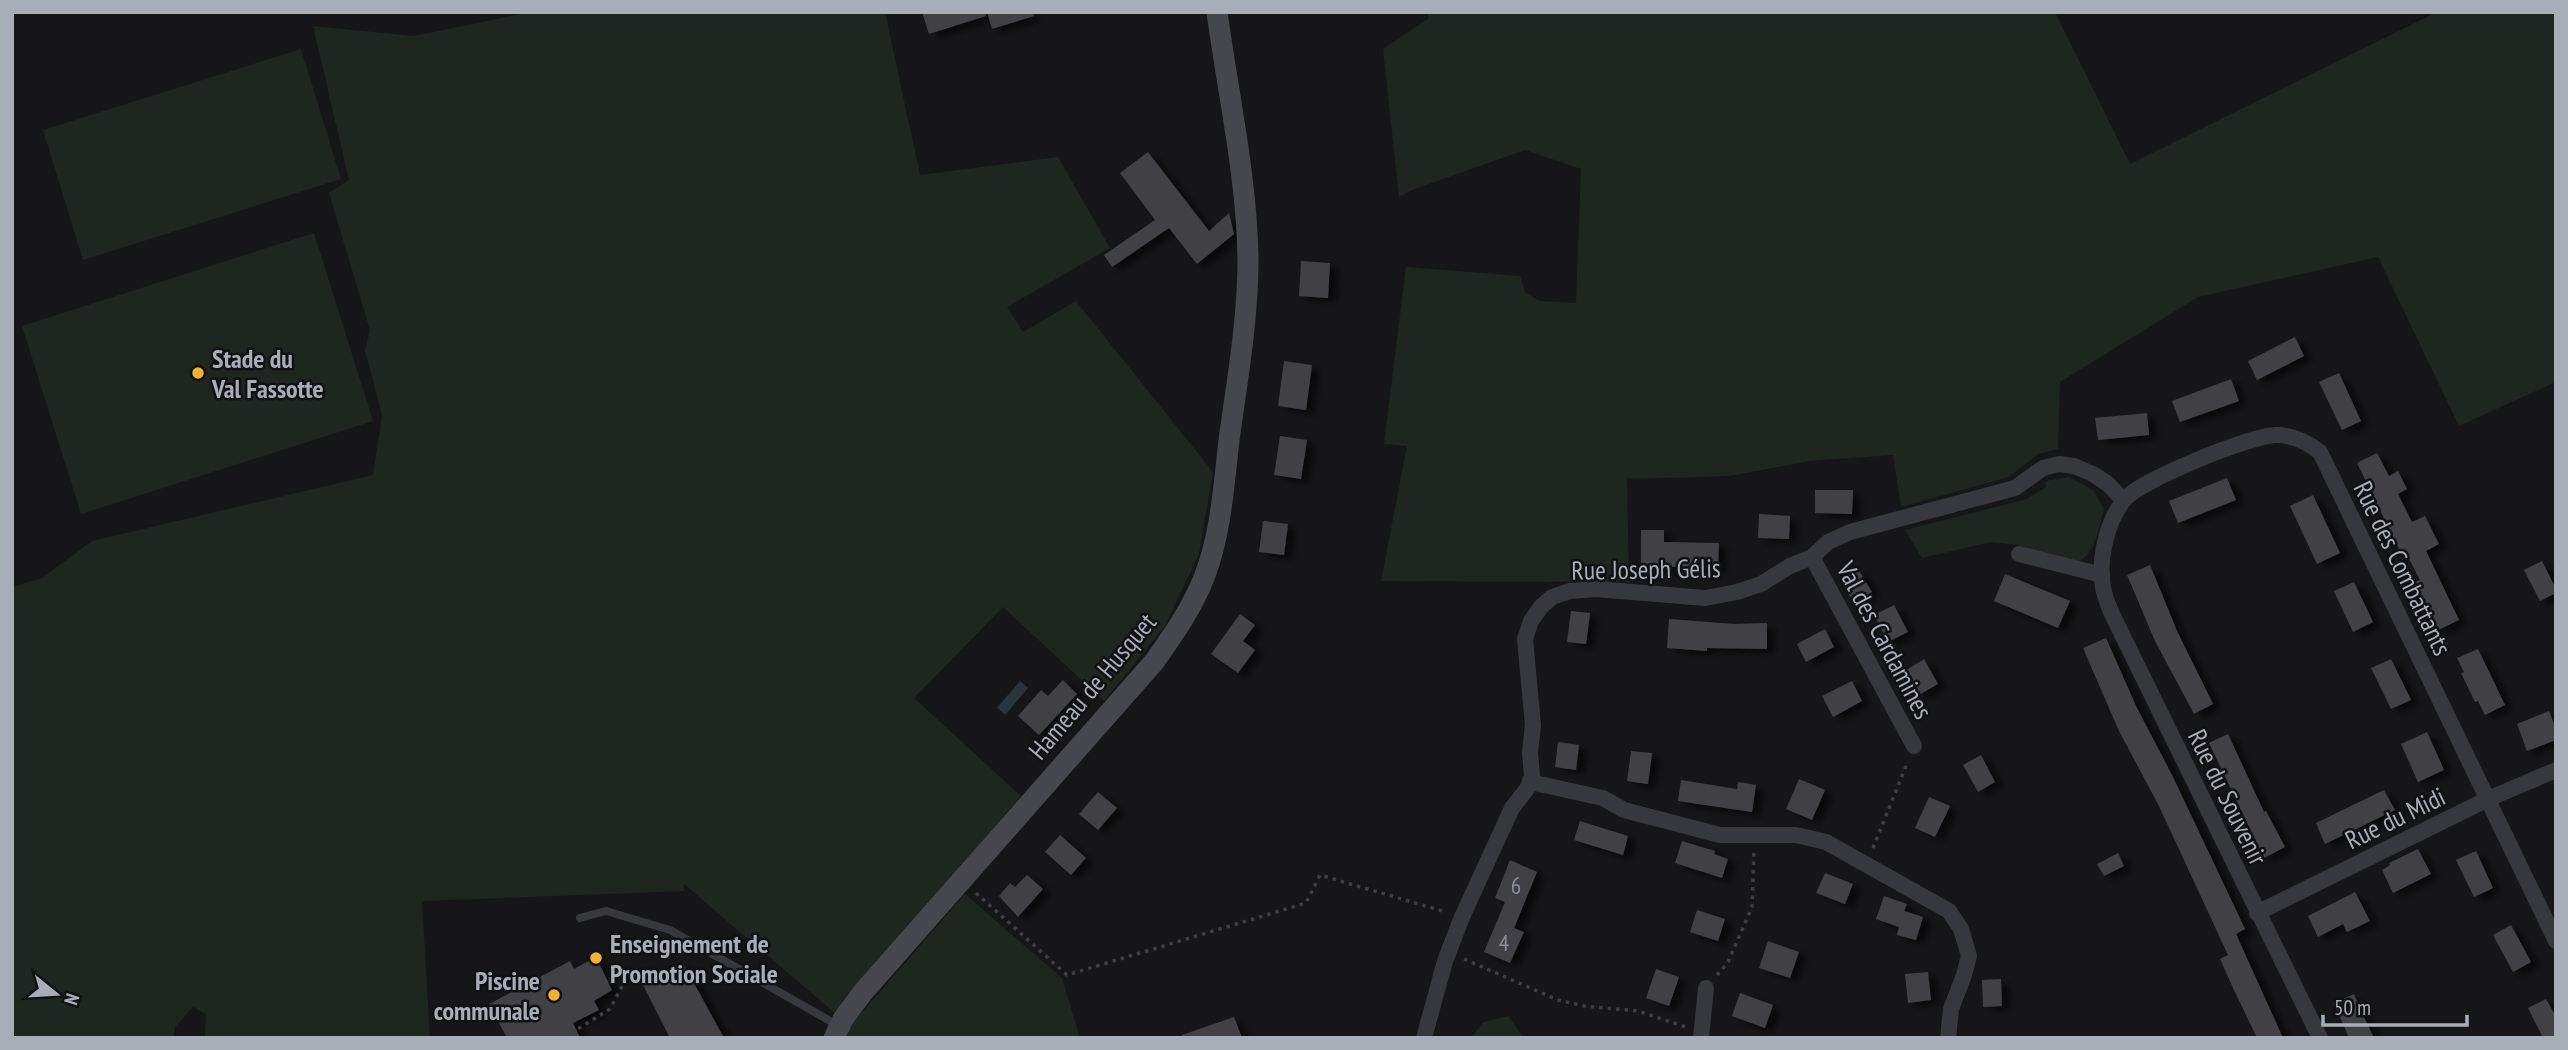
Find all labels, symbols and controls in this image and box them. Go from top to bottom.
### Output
place label: Stade du Val Fassotte [211,342,324,405]
marker: Stade du Val Fassotte [190,365,206,381]
street label: Rue des Combattants [2347,476,2459,660]
street label: Rue Joseph Gélis [1571,551,1721,587]
street label: Val des Cardamines [1829,555,1940,724]
street label: Hameau de Husquet [1021,606,1163,766]
street label: Rue du Souvenir [2181,724,2275,870]
street label: Rue du Midi [2340,780,2450,856]
house number: 6 [1511,871,1521,900]
place label: Enseignement de Promotion Sociale [610,927,778,990]
house number: 4 [1499,928,1509,957]
marker: Enseignement de Promotion Sociale [588,950,604,966]
north arrow [21,959,91,1029]
place label: Piscine communale [434,964,540,1027]
scale bar [2323,984,2466,1028]
marker: Piscine communale [546,987,562,1003]
text: N [59,991,85,1008]
text: 50 m [2334,994,2371,1021]

